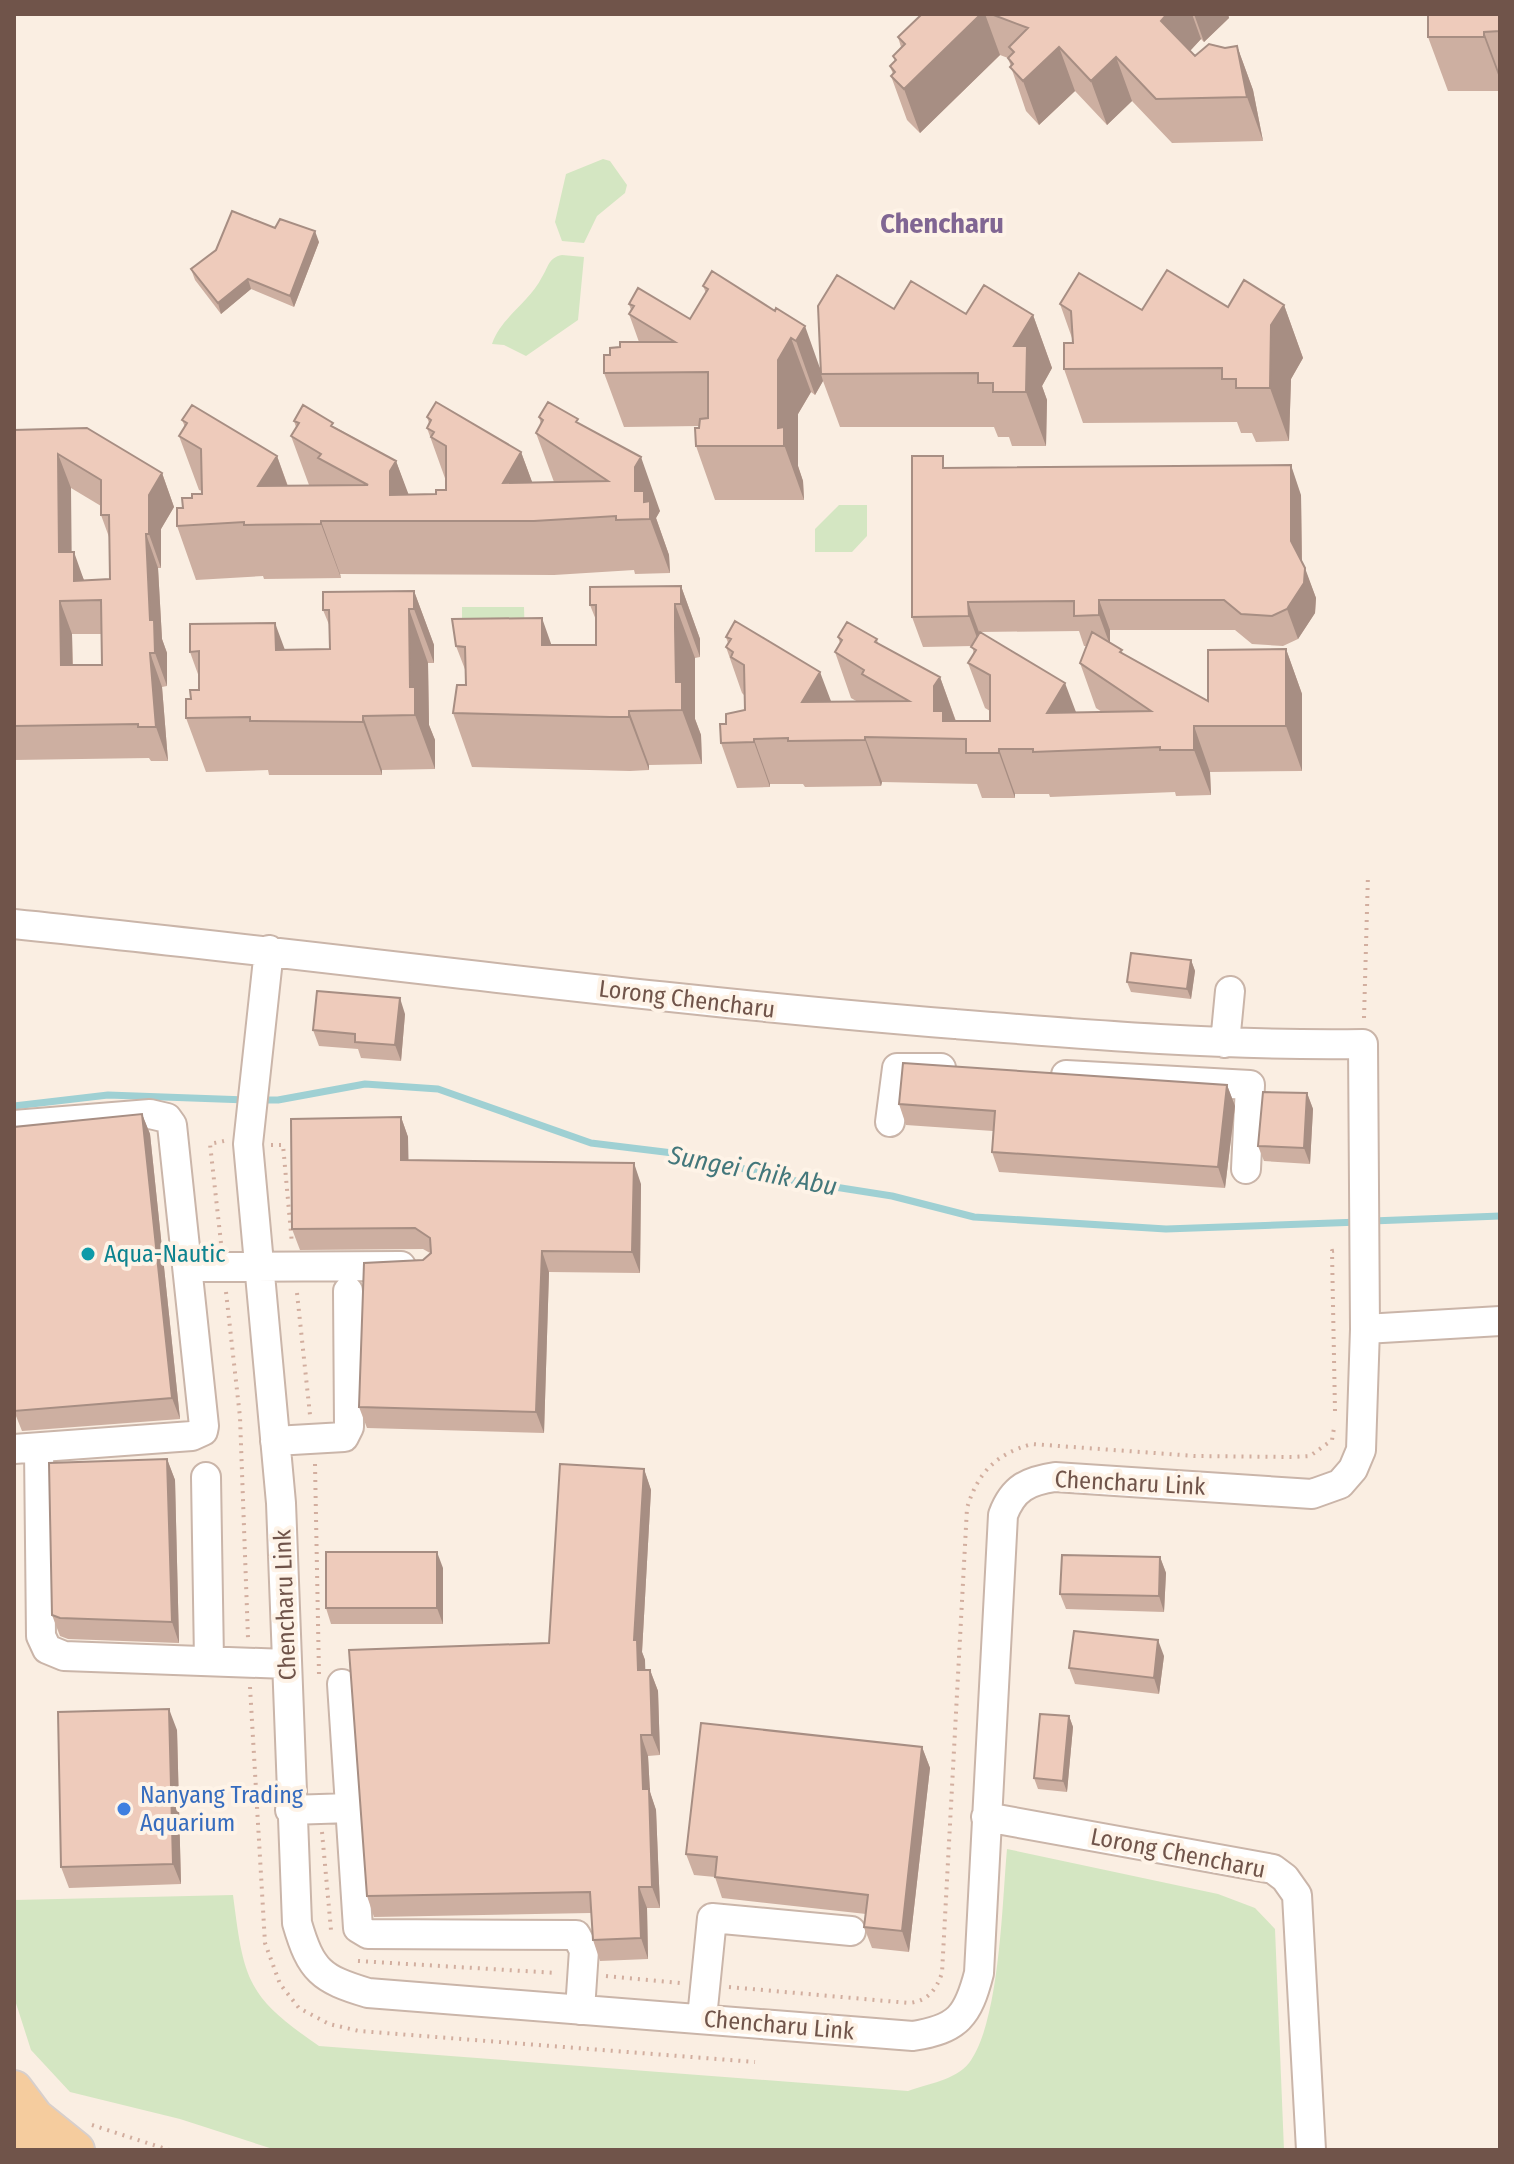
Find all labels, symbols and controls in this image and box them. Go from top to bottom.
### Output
district label: Chencharu [880,207,1004,240]
street label: Lorong Chencharu [597,974,777,1024]
water label: Sungei Chik Abu [665,1139,840,1203]
place label: Aqua-Nautic [104,1240,225,1268]
marker: Aqua-Nautic [79,1245,97,1263]
street label: Chencharu Link [1054,1465,1207,1501]
street label: Chencharu Link [268,1528,302,1681]
place label: Nanyang Trading Aquarium [140,1781,304,1837]
marker: Nanyang Trading Aquarium [115,1800,133,1818]
street label: Lorong Chencharu [1088,1822,1268,1884]
street label: Chencharu Link [703,2004,856,2046]

